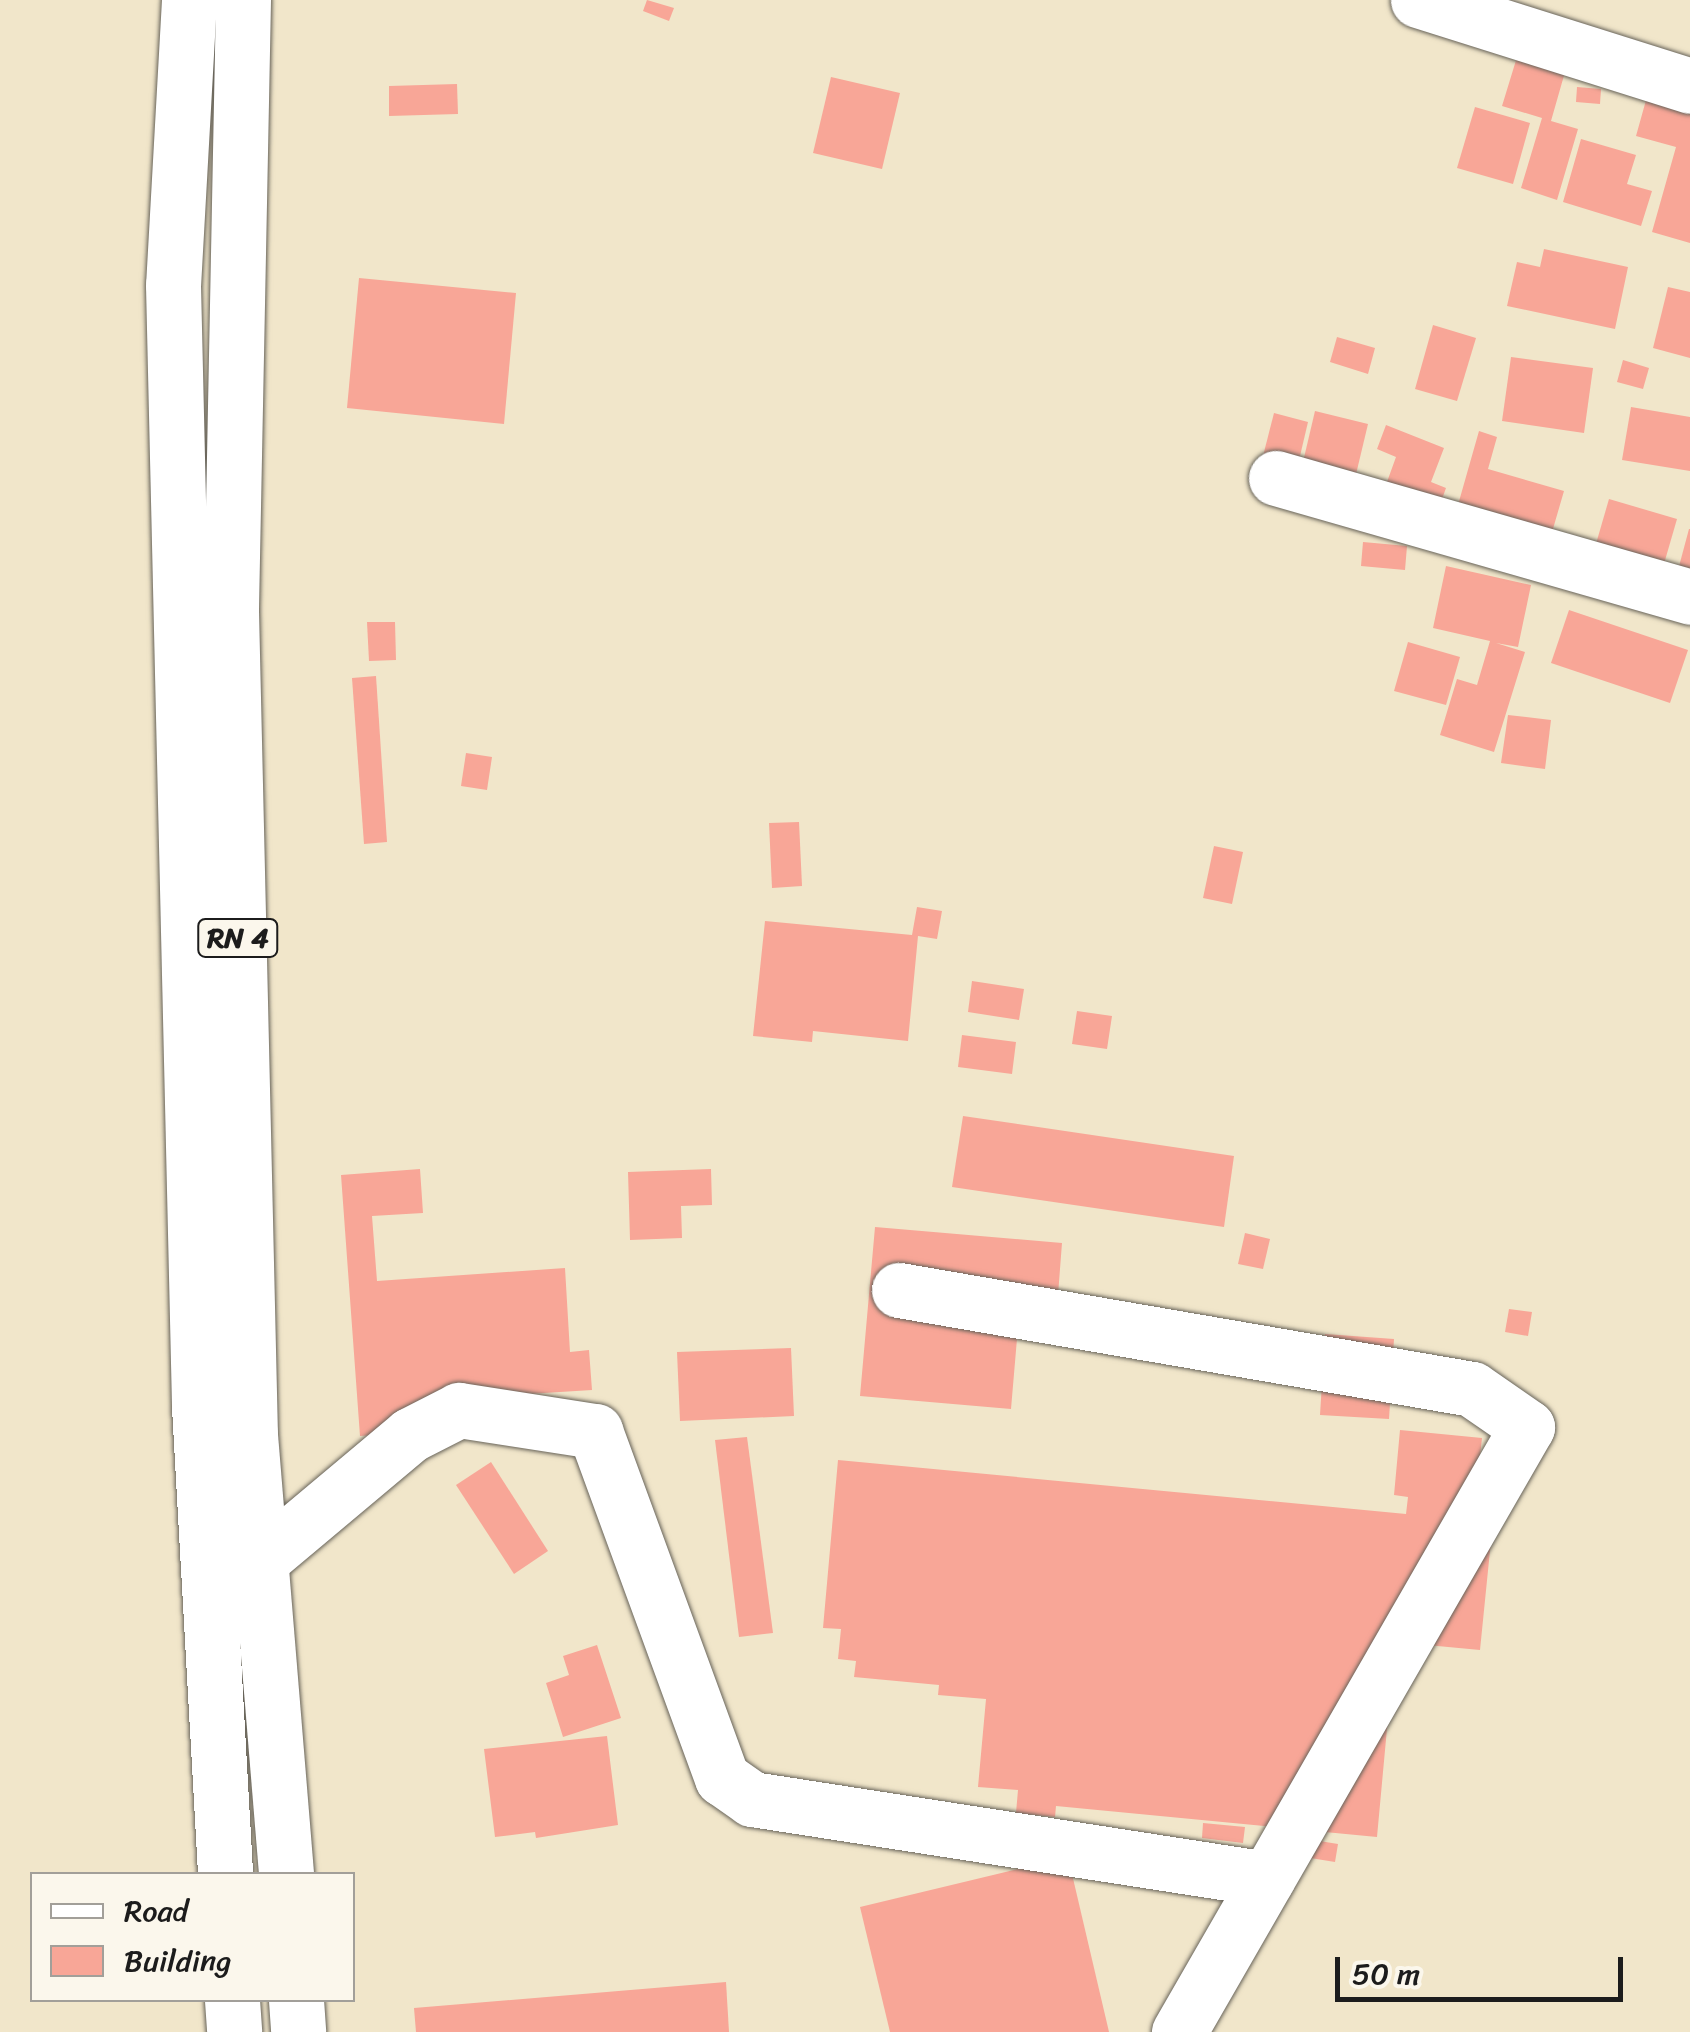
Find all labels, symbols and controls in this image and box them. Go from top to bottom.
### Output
road number: RN 4 [196,915,280,961]
legend [30,1872,355,2002]
text: Road [124,1884,188,1938]
text: Building [124,1934,231,1988]
scale bar [1340,1937,1628,1999]
text: 50 m [1352,1947,1420,2001]

